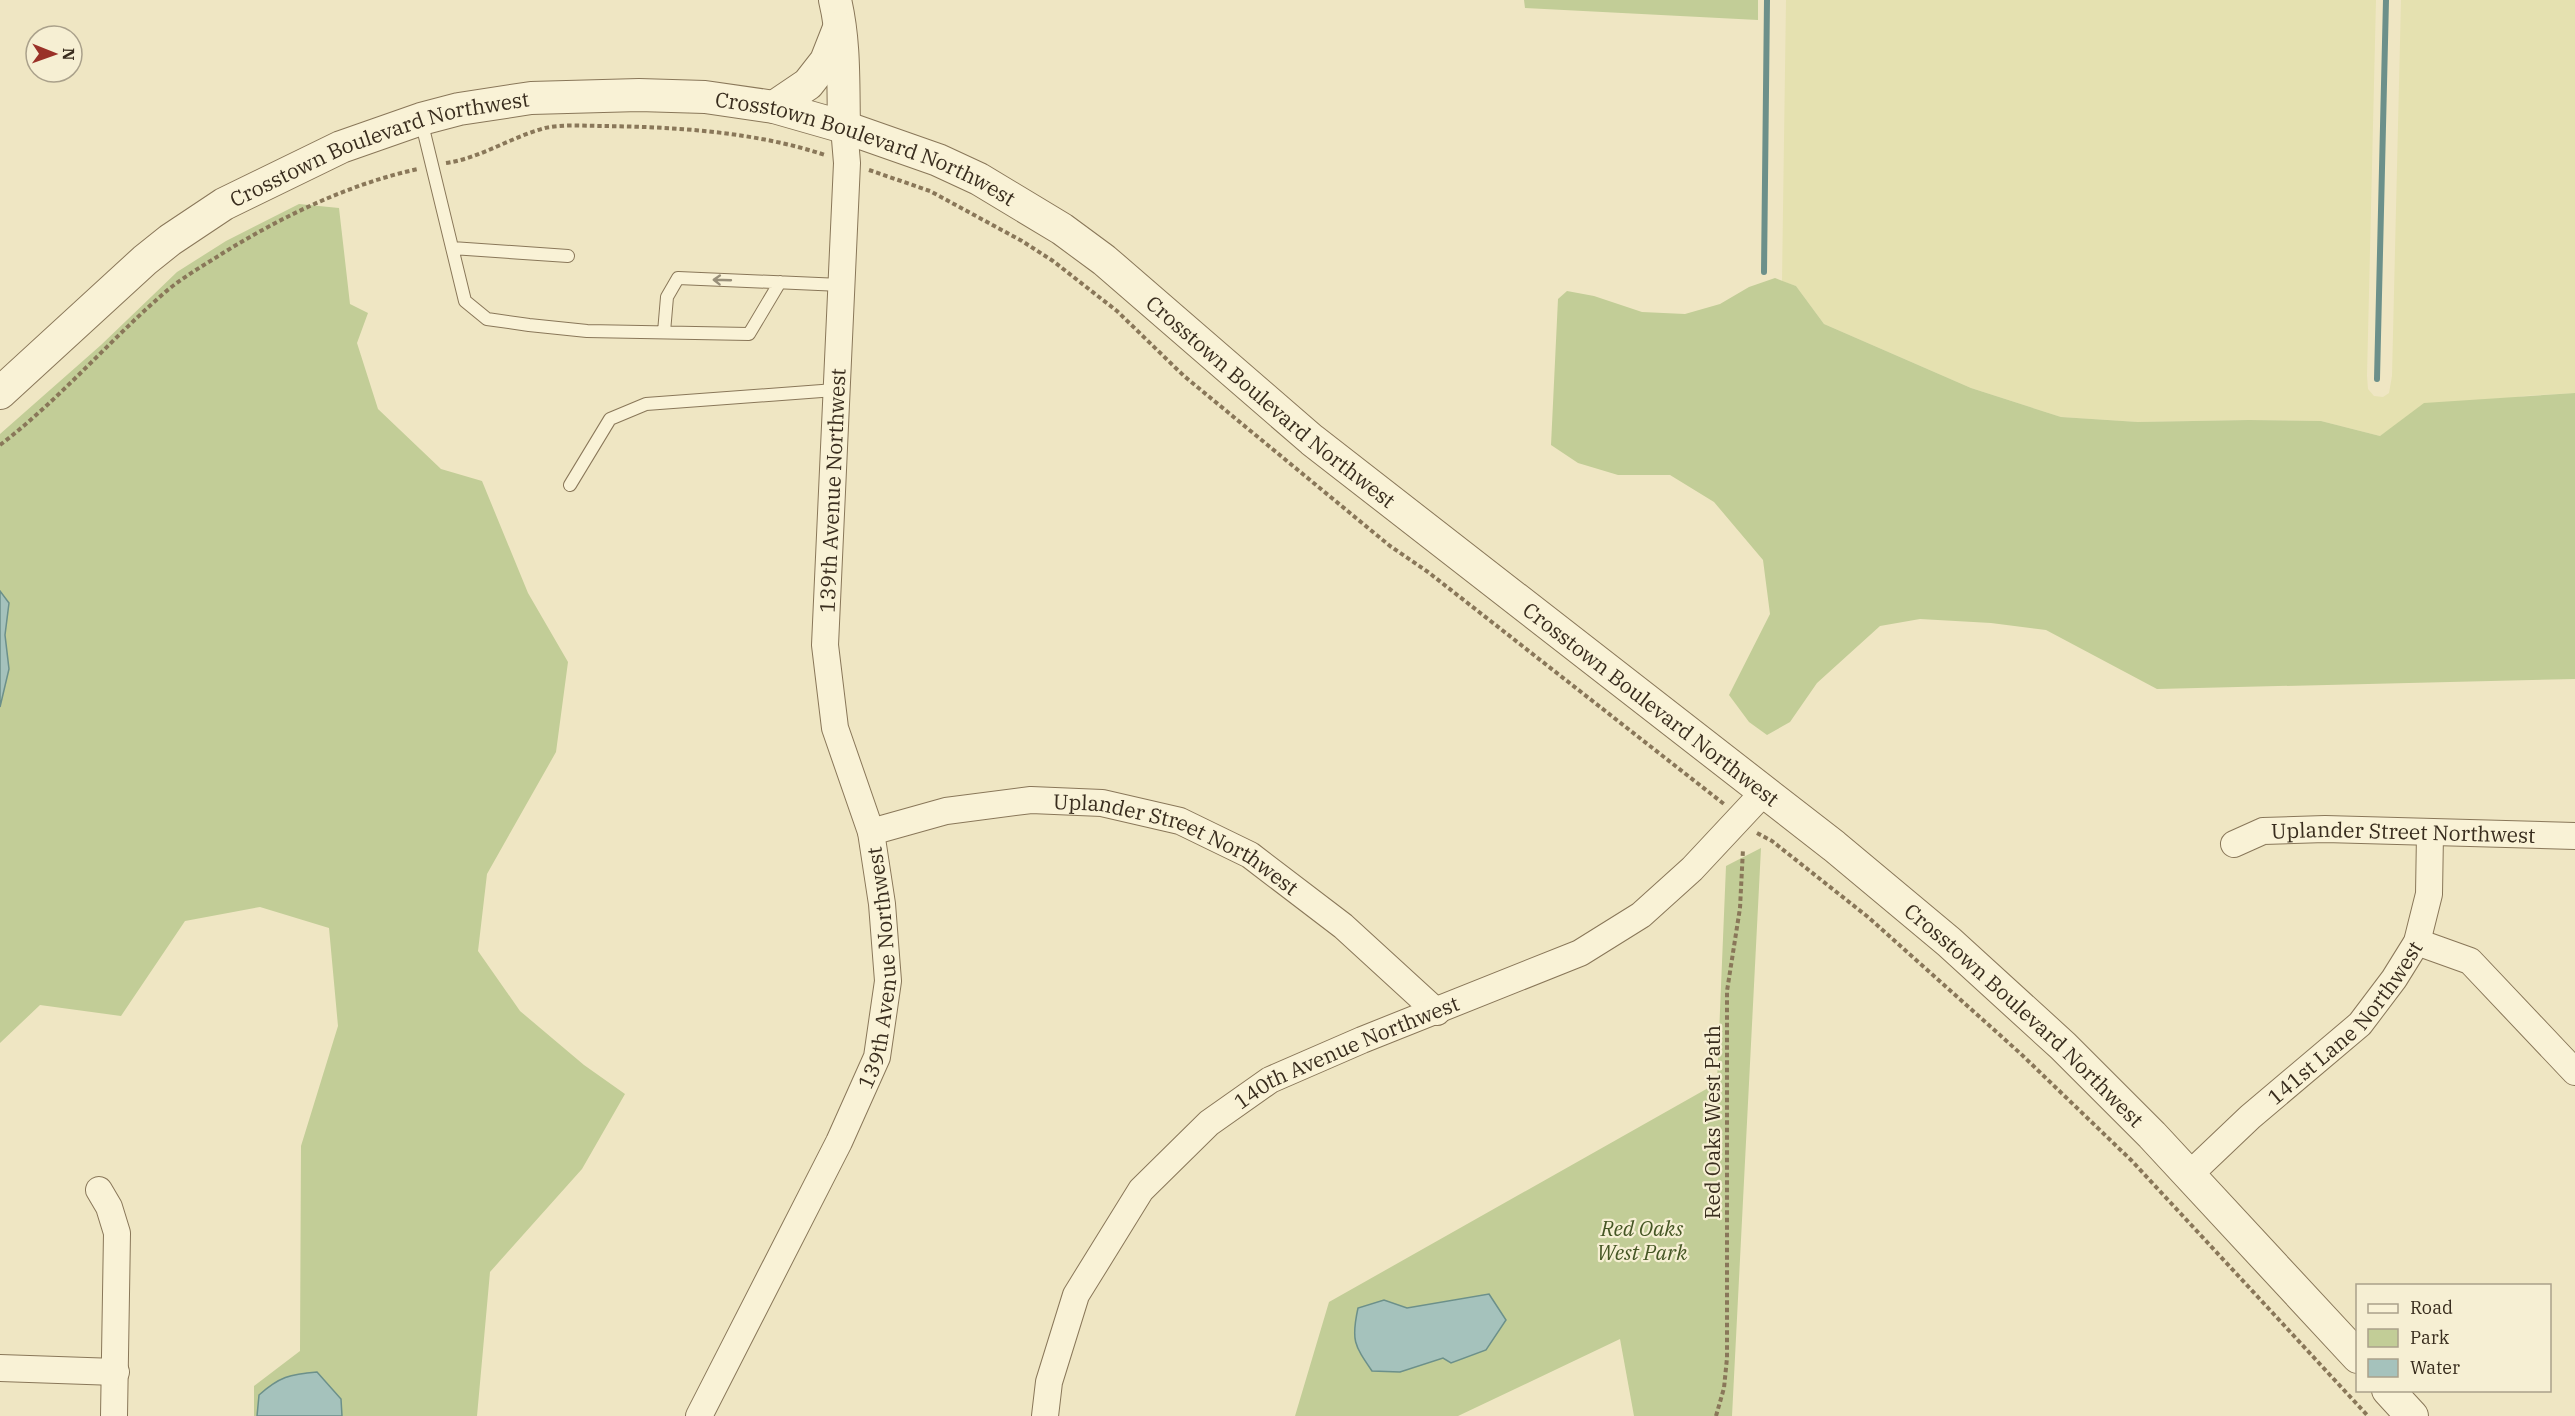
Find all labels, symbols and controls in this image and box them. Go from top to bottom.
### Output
north arrow [24,24,84,84]
text: N [59,48,79,61]
street label: Crosstown Boulevard Northwest [225,84,531,213]
street label: Crosstown Boulevard Northwest [713,85,1021,212]
one-way arrow [712,274,732,285]
street label: Crosstown Boulevard Northwest [1140,289,1401,514]
street label: 139th Avenue Northwest [812,368,852,613]
street label: Crosstown Boulevard Northwest [1517,595,1785,812]
street label: Uplander Street Northwest [1053,787,1304,901]
street label: Uplander Street Northwest [2270,815,2536,849]
street label: 139th Avenue Northwest [851,845,902,1093]
street label: Crosstown Boulevard Northwest [1899,897,2150,1133]
street label: 141st Lane Northwest [2261,935,2428,1111]
street label: 140th Avenue Northwest [1228,989,1463,1115]
street label: Red Oaks West Path [1698,1025,1726,1219]
park label: Red Oaks West Park [1597,1214,1688,1266]
legend [2356,1284,2551,1392]
text: Road [2410,1296,2453,1319]
text: Park [2410,1326,2450,1349]
text: Water [2410,1356,2460,1379]

